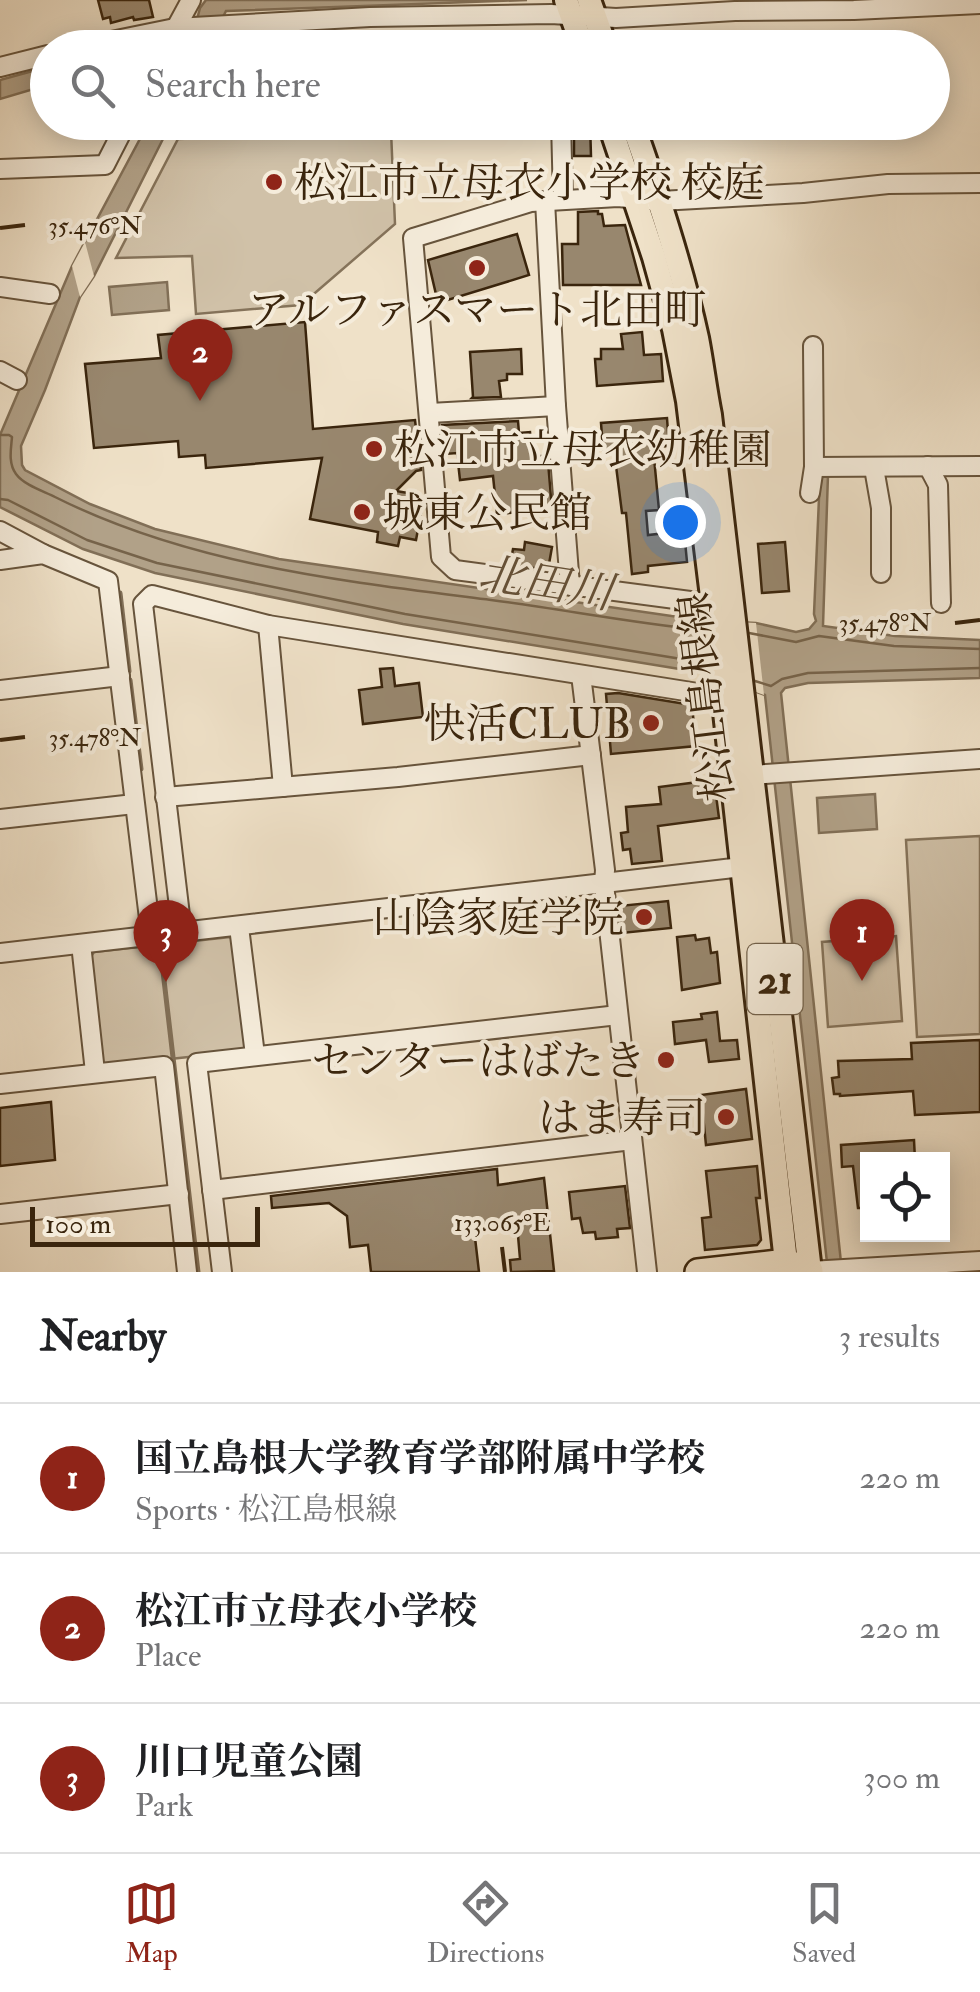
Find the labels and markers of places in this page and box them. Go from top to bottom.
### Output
place label: 松江市立母衣小学校 校庭 [294,158,765,210]
marker: 松江市立母衣小学校 校庭 [263,171,285,193]
marker: アルファスマート北田町 [466,257,488,279]
place label: アルファスマート北田町 [248,285,706,337]
pin: 2 [168,318,232,401]
place label: 松江市立母衣幼稚園 [394,425,772,477]
marker: 松江市立母衣幼稚園 [363,438,385,460]
place label: 城東公民館 [382,488,592,540]
marker: 城東公民館 [351,501,373,523]
place label: 快活CLUB [424,699,631,751]
marker: 快活CLUB [640,712,662,734]
place label: 山陰家庭学院 [372,893,624,945]
pin: 1 [830,898,894,981]
pin: 3 [134,900,198,982]
marker: 山陰家庭学院 [633,906,655,928]
place label: センターはばたき [312,1036,646,1088]
marker: センターはばたき [655,1049,677,1071]
place label: はま寿司 [538,1093,706,1145]
marker: はま寿司 [715,1106,737,1128]

